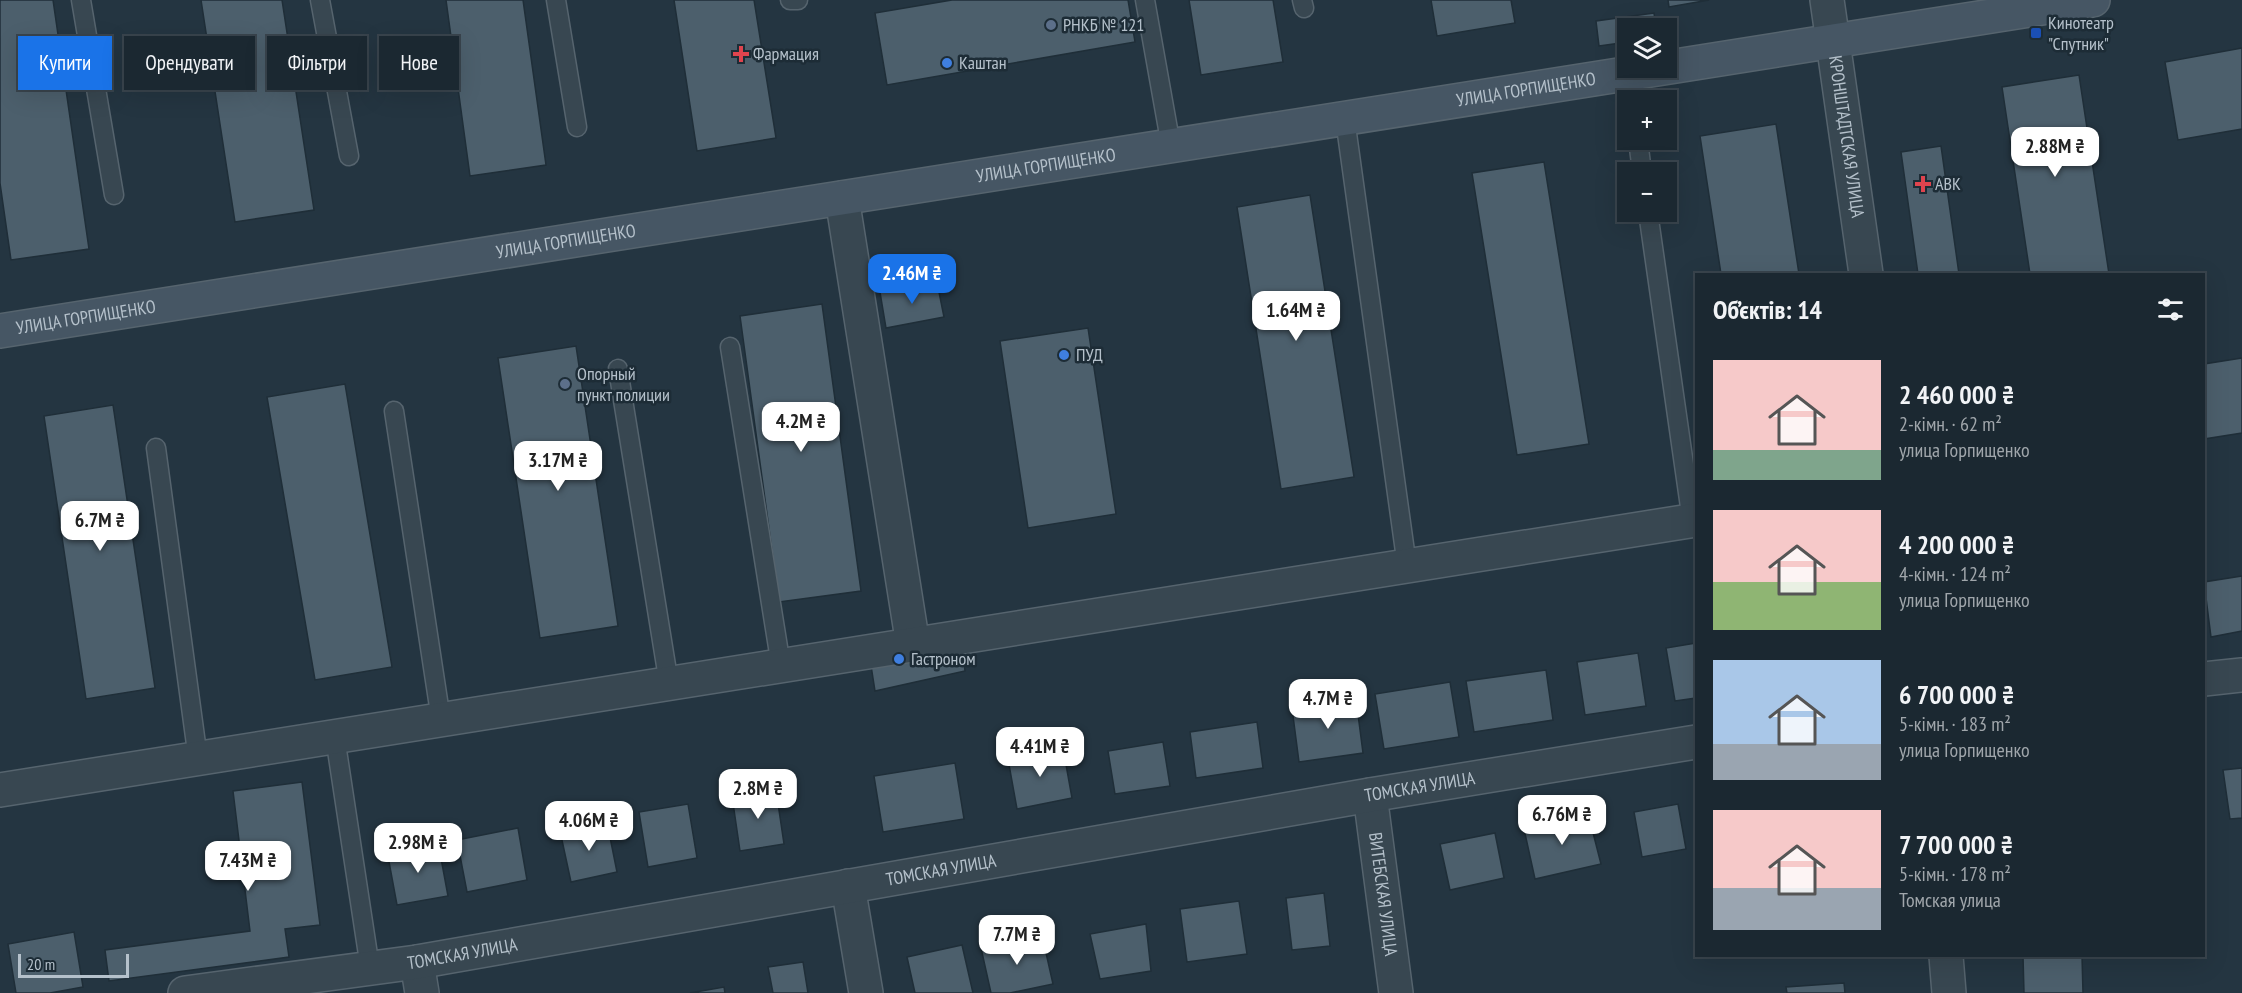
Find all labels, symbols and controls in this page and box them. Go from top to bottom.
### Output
place label: Кинотеатр "Спутник" [2048,11,2114,55]
place label: РНКБ № 121 [1063,13,1144,36]
marker: РНКБ № 121 [1044,18,1058,32]
map controls [1617,18,1677,222]
button: layers [1617,18,1677,78]
marker: Кинотеатр "Спутник" [2029,26,2043,40]
chip: Купити [18,36,112,90]
chip: Орендувати [124,36,255,90]
chip: Фільтри [267,36,367,90]
chip: Нове [379,36,459,90]
place label: Фармация [753,42,819,65]
marker: Фармация [734,47,748,61]
place label: Каштан [959,51,1007,74]
street label: КРОНШТАДТСКАЯ УЛИЦА [1824,54,1870,220]
marker: Каштан [940,56,954,70]
street label: УЛИЦА ГОРПИЩЕНКО [1455,67,1597,112]
button: + [1617,90,1677,150]
pin: 2.88M ₴ [2000,127,2110,178]
text: 2.88M ₴ [2025,133,2085,159]
street label: УЛИЦА ГОРПИЩЕНКО [975,143,1117,187]
button: − [1617,162,1677,222]
place label: АВК [1935,172,1961,195]
marker: АВК [1916,177,1930,191]
street label: УЛИЦА ГОРПИЩЕНКО [495,219,637,263]
pin: 2.46M ₴ [857,254,967,305]
text: 2.46M ₴ [882,260,942,286]
pin: 1.64M ₴ [1241,291,1351,342]
text: Об’єктів: 14 [1713,293,1822,326]
icon: filters [2154,293,2187,326]
street label: УЛИЦА ГОРПИЩЕНКО [14,295,157,339]
text: 1.64M ₴ [1266,297,1326,323]
place label: ПУД [1076,343,1103,366]
marker: ПУД [1057,348,1071,362]
place label: Опорный пункт полиции [577,362,670,406]
marker: Опорный пункт полиции [558,377,572,391]
text: 2 460 000 ₴ [1899,378,2014,411]
icon: home [1761,384,1833,456]
pin: 4.2M ₴ [752,402,850,453]
text: 4.2M ₴ [776,408,826,434]
text: 2-кімн. · 62 m² [1899,411,2002,437]
text: улица Горпищенко [1899,437,2030,463]
pin: 3.17M ₴ [503,441,613,492]
text: 3.17M ₴ [528,447,588,473]
pin: 6.7M ₴ [51,501,149,552]
text: 6.7M ₴ [75,507,125,533]
text: 4 200 000 ₴ [1899,528,2014,561]
icon: home [1761,534,1833,606]
text: 4-кімн. · 124 m² [1899,561,2011,587]
text: улица Горпищенко [1899,587,2030,613]
place label: Гастроном [911,647,976,670]
marker: Гастроном [892,652,906,666]
text: 6 700 000 ₴ [1899,678,2014,711]
pin: 4.7M ₴ [1279,679,1377,730]
icon: home [1761,684,1833,756]
text: 4.7M ₴ [1303,685,1353,711]
text: 5-кімн. · 183 m² [1899,711,2011,737]
pin: 4.41M ₴ [985,727,1095,778]
text: 4.41M ₴ [1010,733,1070,759]
text: улица Горпищенко [1899,737,2030,763]
street label: ТОМСКАЯ УЛИЦА [1363,766,1477,807]
pin: 2.8M ₴ [709,769,807,820]
text: 2.8M ₴ [733,775,783,801]
pin: 6.76M ₴ [1507,795,1617,846]
pin: 4.06M ₴ [534,801,644,852]
text: 6.76M ₴ [1532,801,1592,827]
text: 4.06M ₴ [559,807,619,833]
pin: 2.98M ₴ [363,823,473,874]
text: 7 700 000 ₴ [1899,828,2013,861]
text: 2.98M ₴ [388,829,448,855]
street label: ВИТЕБСКАЯ УЛИЦА [1364,831,1403,958]
icon: home [1761,834,1833,906]
pin: 7.43M ₴ [193,841,303,892]
text: 7.43M ₴ [219,847,277,873]
street label: ТОМСКАЯ УЛИЦА [884,849,998,891]
text: 5-кімн. · 178 m² [1899,861,2011,887]
text: Томская улица [1899,887,2001,913]
pin: 7.7M ₴ [968,915,1066,966]
text: 7.7M ₴ [993,921,1041,947]
street label: ТОМСКАЯ УЛИЦА [406,933,519,974]
scale bar [18,951,129,978]
text: 20 m [27,954,55,974]

